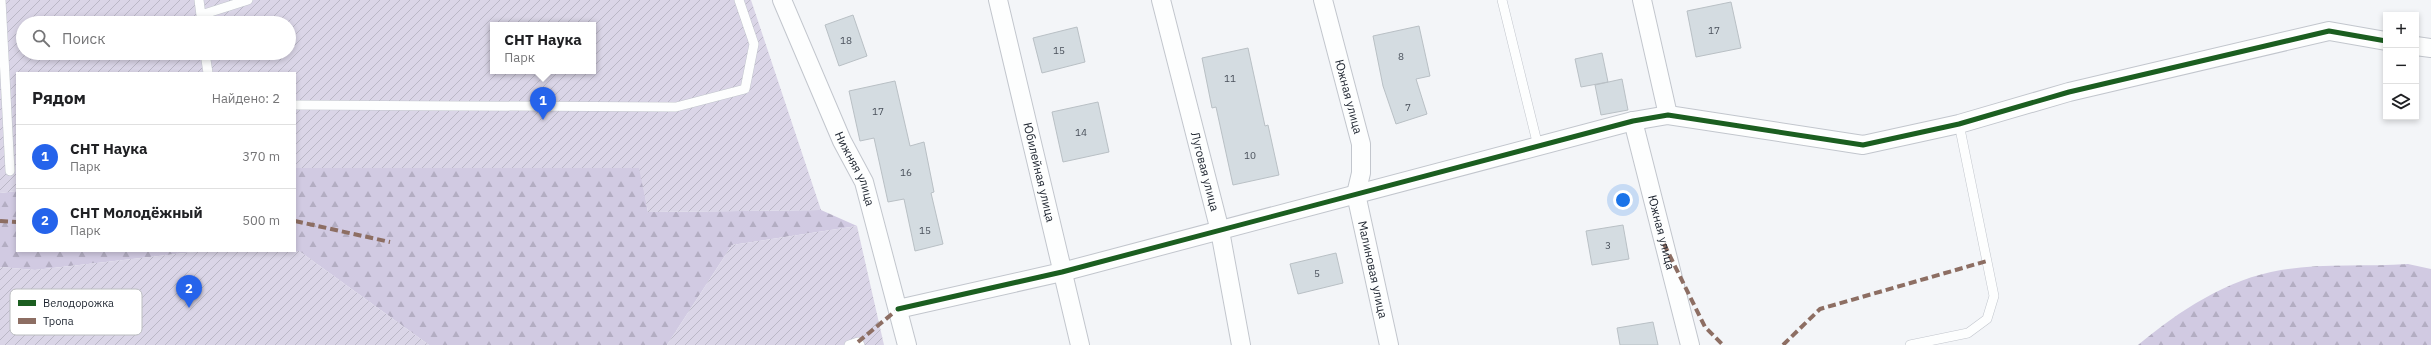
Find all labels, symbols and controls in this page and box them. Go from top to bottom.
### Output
map controls [2383,12,2419,120]
button: + [2383,12,2419,48]
search box [16,16,296,60]
popup [490,22,596,74]
house number: 17 [1708,24,1720,37]
icon: search [30,27,52,49]
text: Поиск [62,29,105,48]
text: СНТ Наука [504,30,582,49]
house number: 18 [840,34,852,47]
house number: 15 [1053,44,1065,57]
button: − [2383,48,2419,84]
text: Парк [504,49,535,66]
house number: 8 [1398,50,1404,63]
street label: Южная улица [1332,58,1366,136]
house number: 11 [1224,72,1236,85]
button: layers [2383,84,2419,120]
text: Рядом [32,87,86,109]
pin: 1 [530,87,556,120]
text: Найдено: 2 [212,90,280,107]
house number: 7 [1405,101,1411,114]
house number: 17 [872,105,884,118]
street label: Юбилейная улица [1020,121,1059,224]
house number: 14 [1075,126,1087,139]
street label: Нижняя улица [832,129,878,208]
street label: Луговая улица [1188,130,1223,213]
text: СНТ Наука [70,139,147,158]
text: 1 [41,148,49,165]
text: 370 m [242,148,280,165]
house number: 10 [1244,149,1256,162]
text: Парк [70,158,101,175]
house number: 16 [900,166,912,179]
your location [1613,190,1633,210]
street label: Южная улица [1645,193,1679,272]
text: СНТ Молодёжный [70,203,203,222]
text: 2 [41,212,49,229]
text: 500 m [242,212,280,229]
street label: Малиновая улица [1355,219,1391,320]
text: Парк [70,222,101,239]
house number: 15 [919,224,931,237]
house number: 3 [1605,239,1611,252]
house number: 5 [1314,267,1320,280]
pin: 2 [176,275,202,308]
legend [10,289,142,335]
text: Велодорожка [43,296,114,310]
text: Тропа [43,314,74,328]

